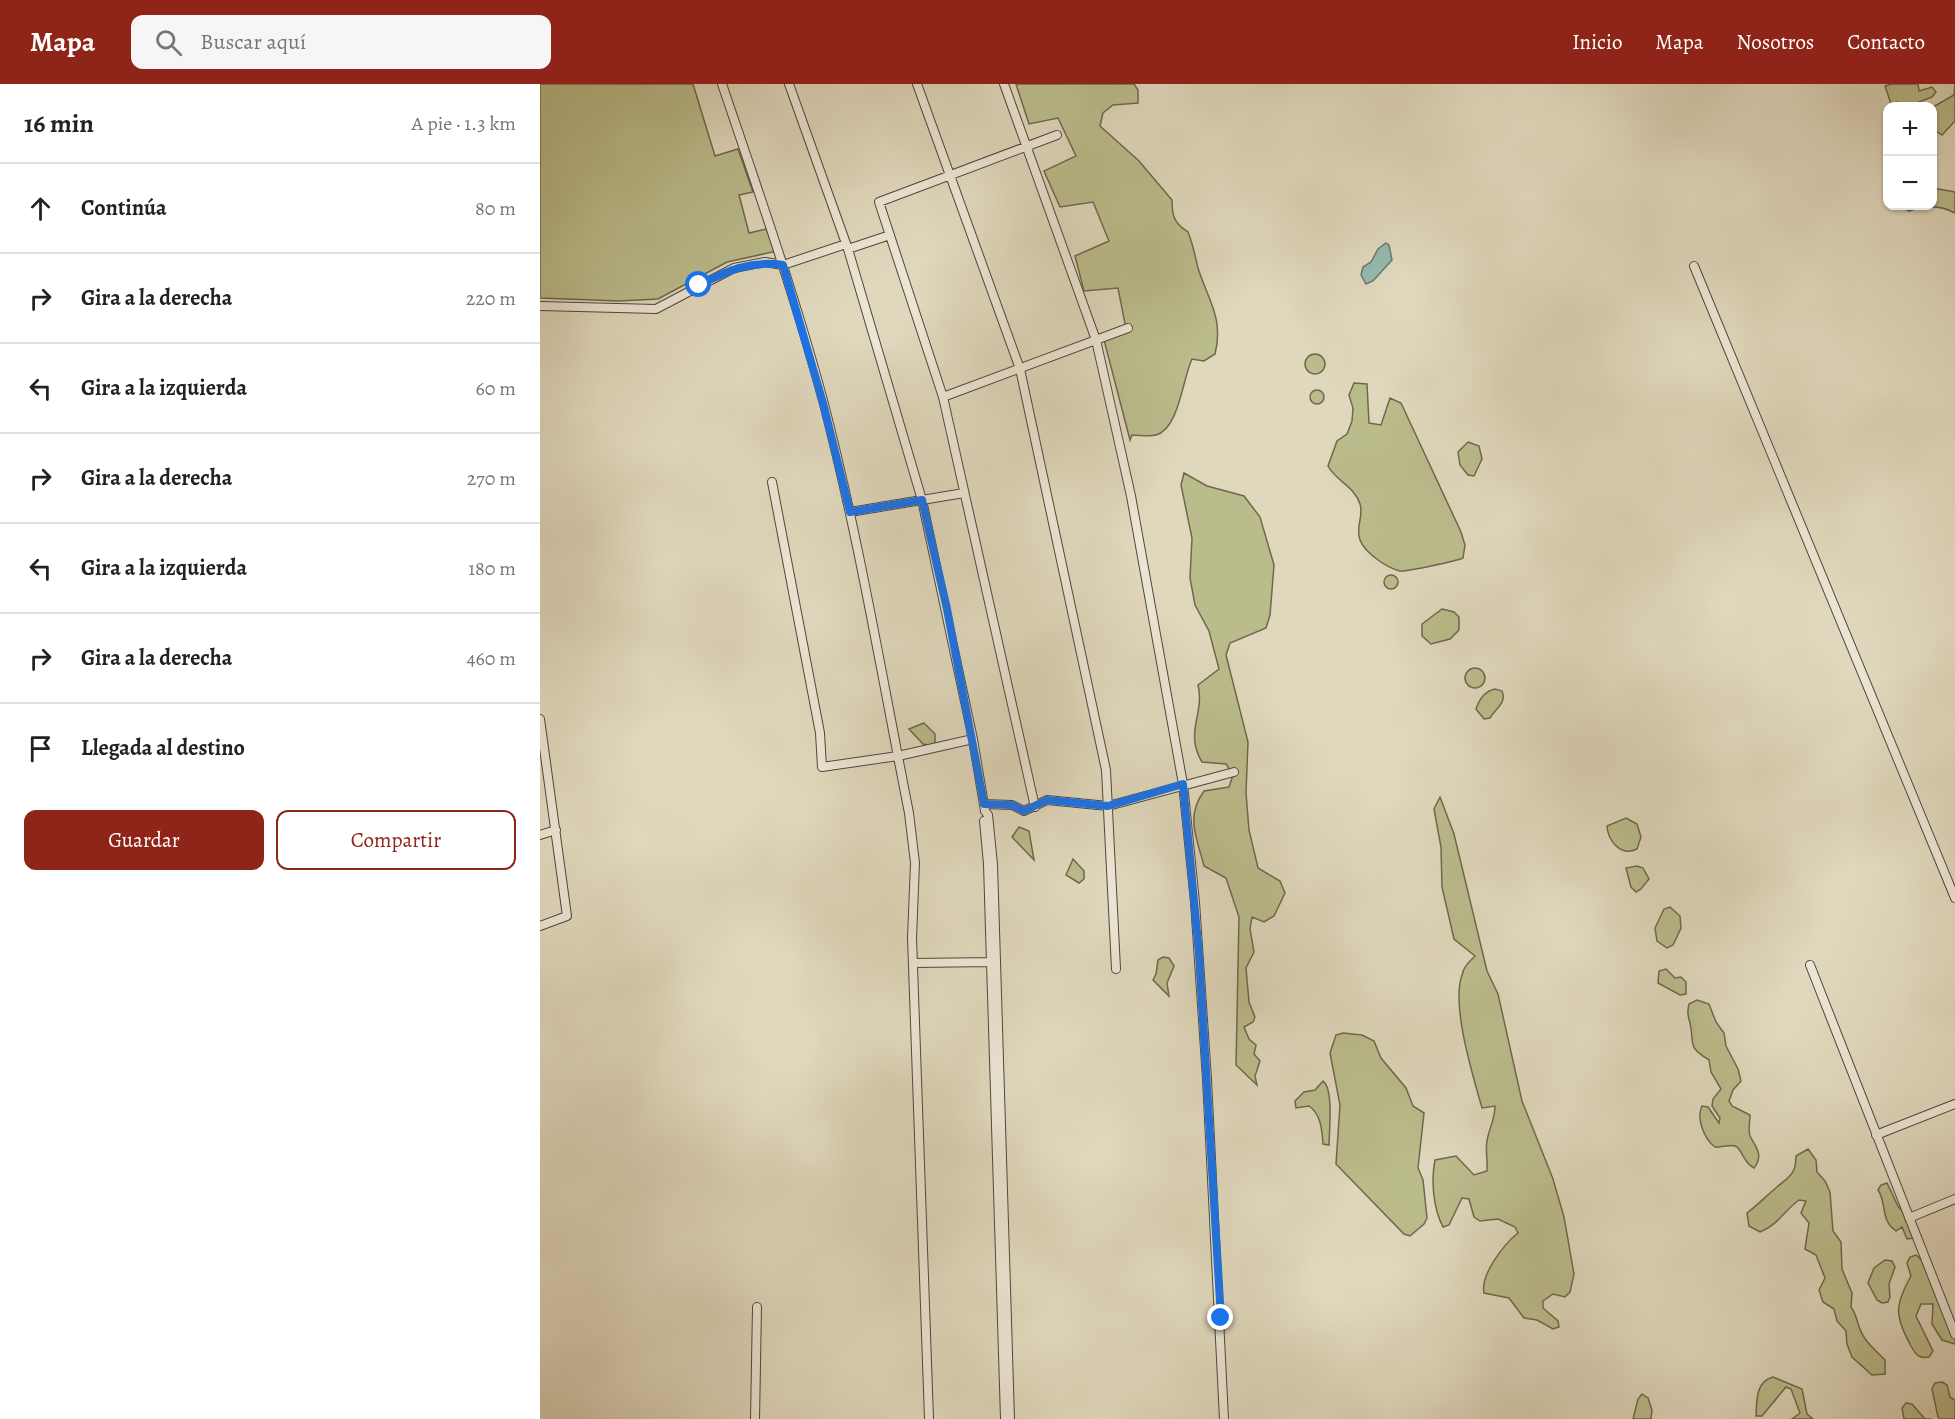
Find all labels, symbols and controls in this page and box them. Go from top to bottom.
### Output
search box [131,15,551,69]
text: Mapa [30,23,95,61]
icon: search [152,26,185,59]
text: Buscar aquí [200,27,306,57]
text: Inicio [1572,28,1622,56]
text: Mapa [1655,28,1704,56]
text: Nosotros [1737,28,1814,56]
text: Contacto [1847,28,1925,56]
map controls [1883,102,1937,210]
button: + [1883,102,1937,156]
text: 16 min [24,106,94,141]
text: A pie · 1.3 km [412,110,516,137]
button: − [1883,156,1937,210]
icon: ahead [24,192,57,225]
text: Continúa [81,193,167,223]
text: 80 m [475,195,516,222]
route start [685,271,711,297]
icon: right [24,282,57,315]
text: Gira a la derecha [81,283,232,313]
text: 220 m [466,285,516,312]
icon: left [24,372,57,405]
text: Gira a la izquierda [81,373,247,403]
text: 60 m [476,375,516,402]
icon: right [24,462,57,495]
text: Gira a la derecha [81,463,232,493]
text: 270 m [467,465,516,492]
icon: left [24,552,57,585]
text: Gira a la izquierda [81,553,247,583]
text: 180 m [468,555,516,582]
icon: right [24,642,57,675]
text: Gira a la derecha [81,643,232,673]
text: 460 m [466,645,516,672]
icon: arrive [24,732,57,765]
text: Llegada al destino [81,733,245,763]
button: Guardar [24,810,264,870]
button: Compartir [276,810,516,870]
route end [1207,1304,1233,1330]

